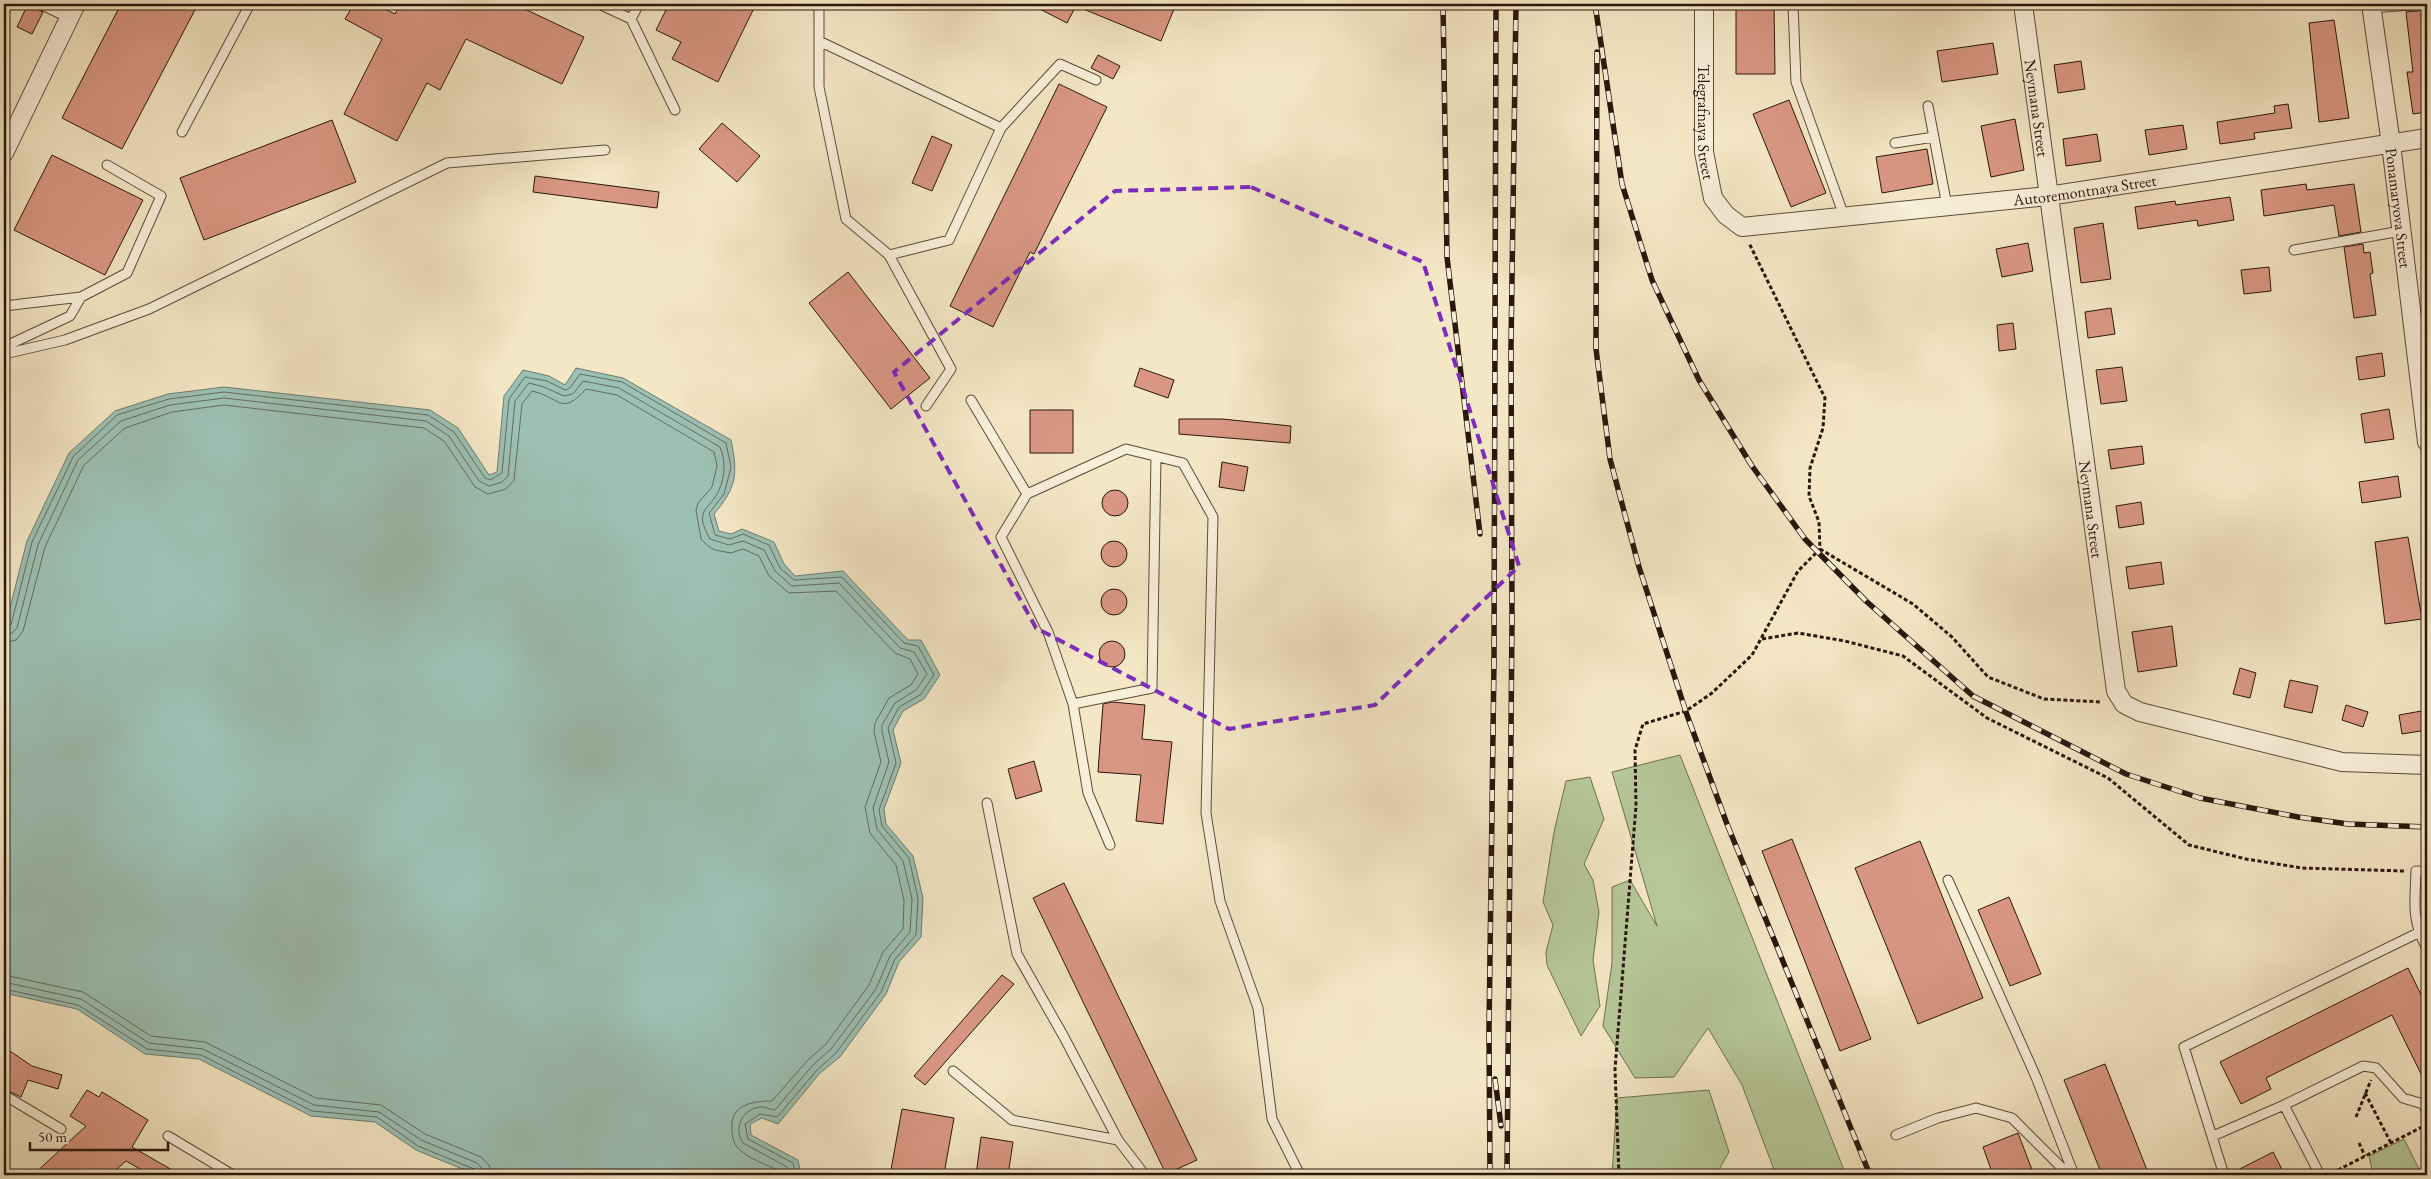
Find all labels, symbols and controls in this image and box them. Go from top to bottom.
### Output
street label: Neymana Street [2020,58,2054,158]
street label: Telegrafnaya Street [1694,64,1720,181]
street label: Ponamaryova Street [2381,147,2416,269]
street label: Autoremontnaya Street [2011,169,2158,210]
street label: Neymana Street [2074,459,2108,559]
scale bar [30,1119,168,1151]
text: 50 m [38,1127,67,1146]

